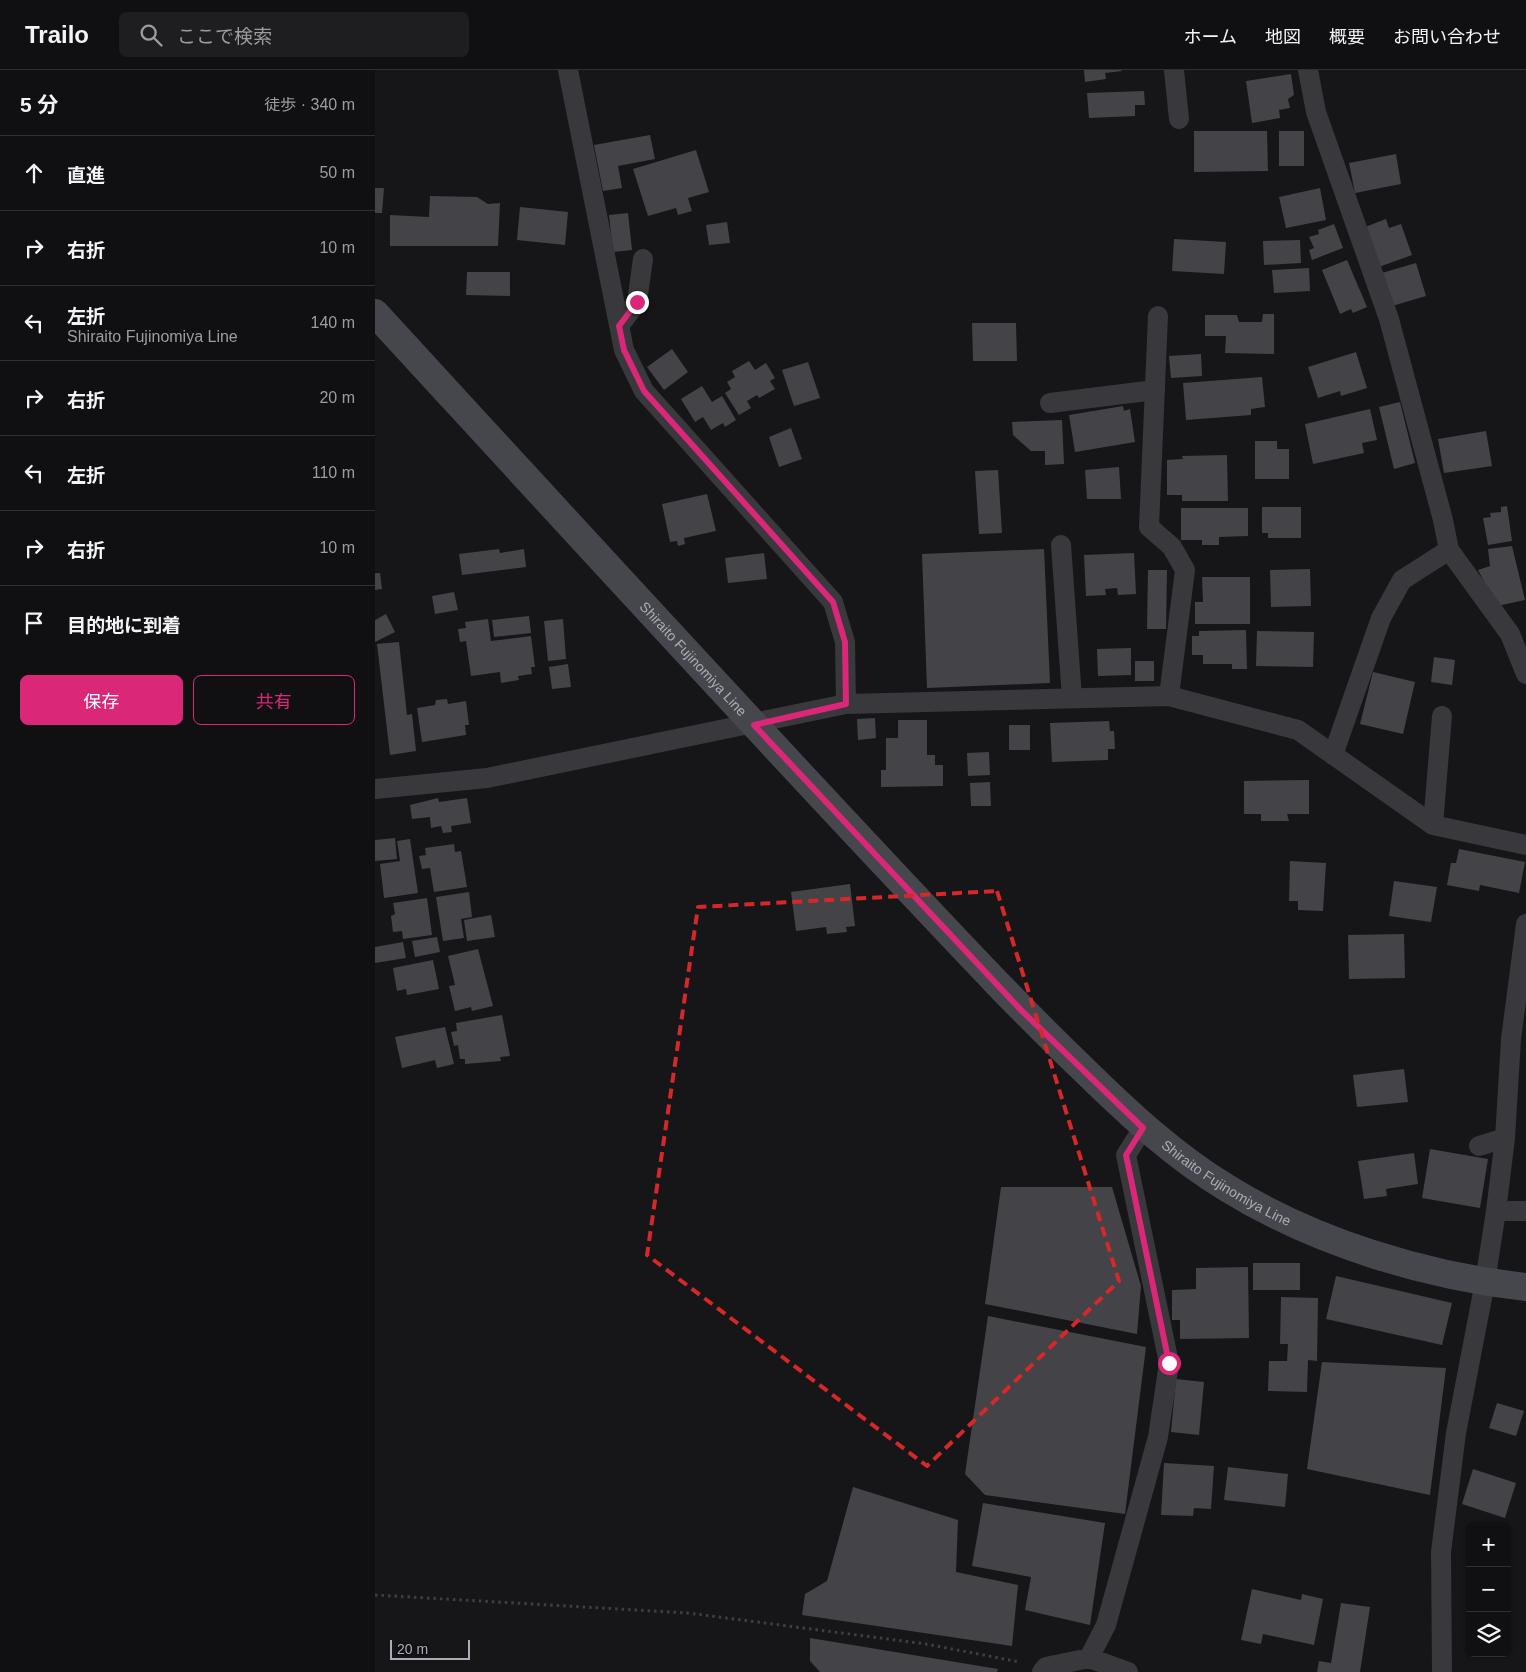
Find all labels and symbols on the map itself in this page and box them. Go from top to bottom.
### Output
route end [626,291,649,314]
street label: Shiraito Fujinomiya Line [637,598,750,719]
street label: Shiraito Fujinomiya Line [1159,1137,1294,1229]
route start [1158,1352,1181,1375]
scale bar [390,1637,470,1660]

